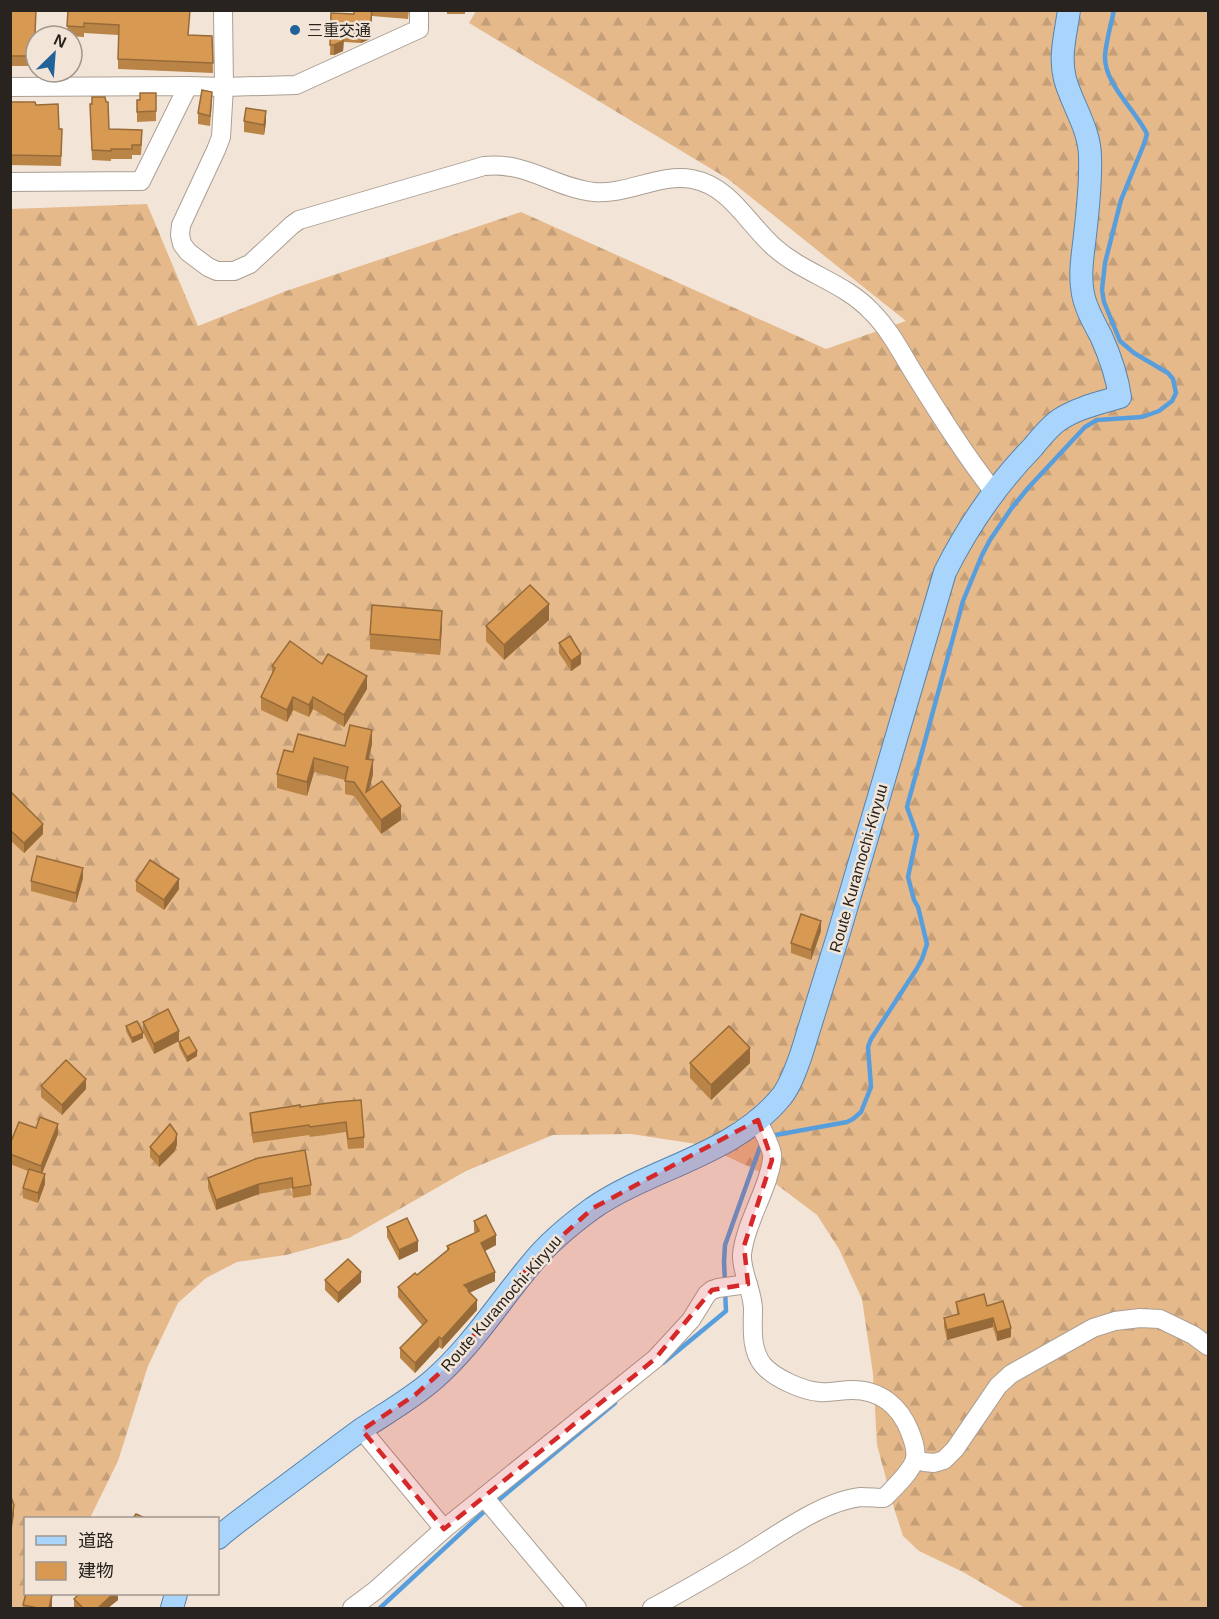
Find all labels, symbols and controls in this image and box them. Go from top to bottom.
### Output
place label: 三重交通 [307,22,371,39]
marker: 三重交通 [288,23,302,37]
north arrow [24,24,84,84]
text: N [51,31,69,51]
street label: Route Kuramochi-Kiryuu [826,782,891,954]
street label: Route Kuramochi-Kiryuu [438,1232,565,1375]
legend [24,1517,219,1595]
text: 道路 [78,1531,114,1551]
text: 建物 [78,1561,114,1581]

